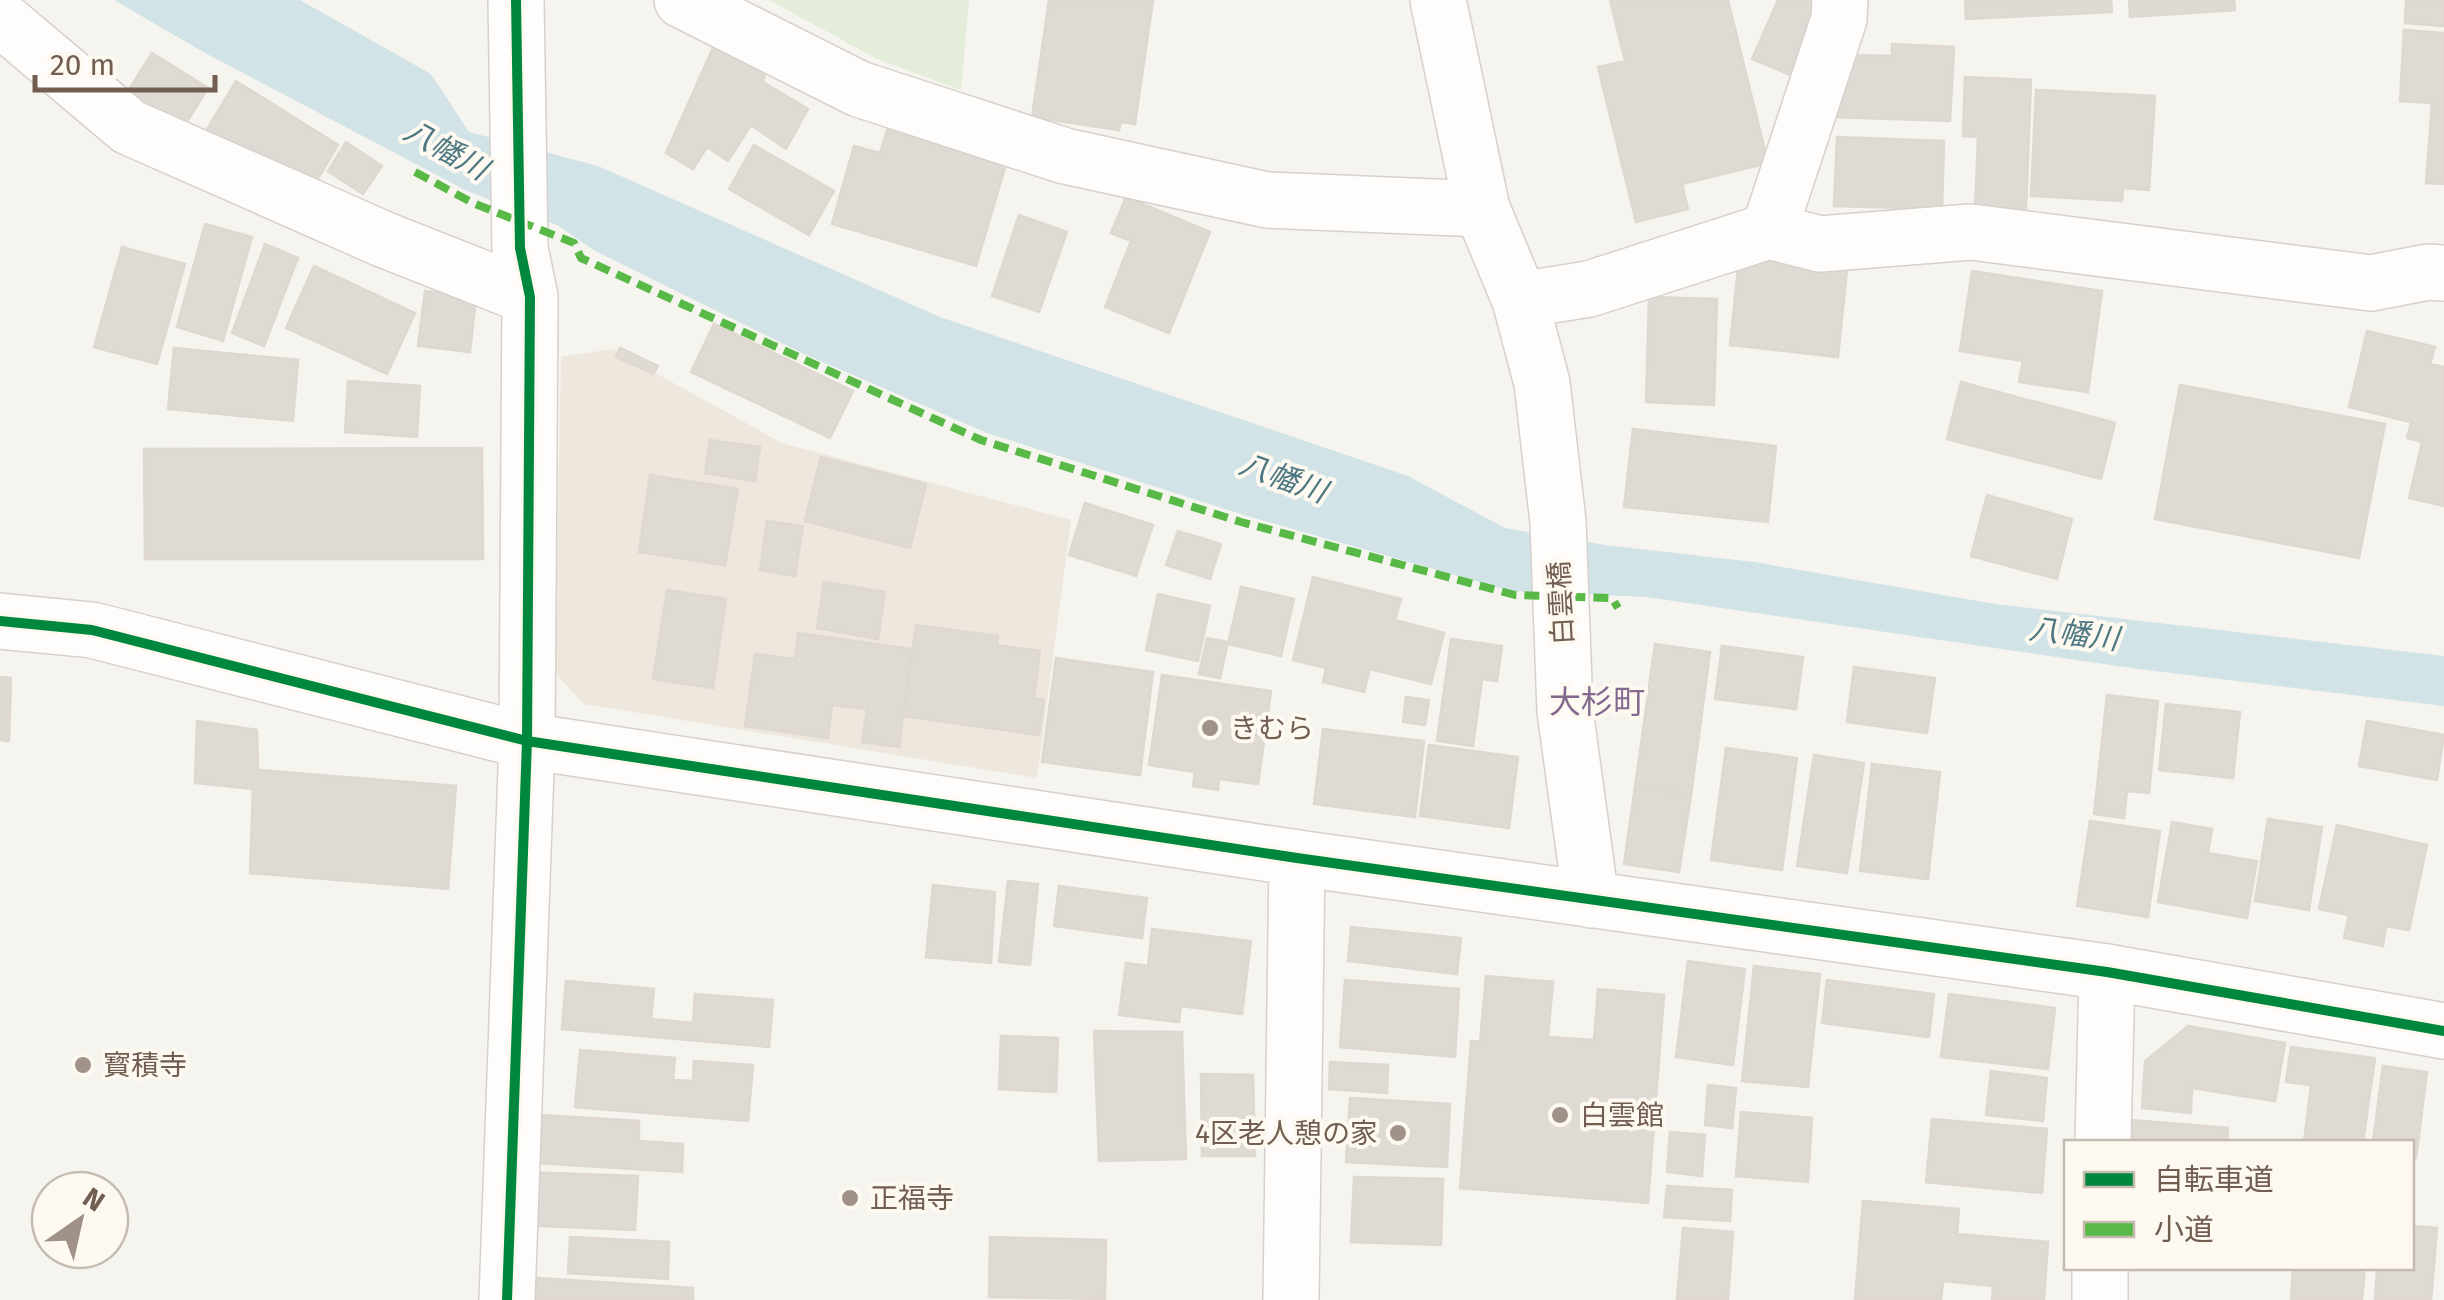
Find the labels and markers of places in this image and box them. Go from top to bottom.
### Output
place label: きむら [1230,712,1314,745]
marker: きむら [1199,717,1221,739]
place label: 寳積寺 [103,1049,187,1082]
marker: 寳積寺 [72,1054,94,1076]
place label: 白雲館 [1580,1099,1664,1132]
marker: 白雲館 [1549,1104,1571,1126]
place label: 4区老人憩の家 [1195,1117,1378,1150]
marker: 4区老人憩の家 [1387,1122,1409,1144]
place label: 正福寺 [870,1182,954,1215]
marker: 正福寺 [839,1187,861,1209]

